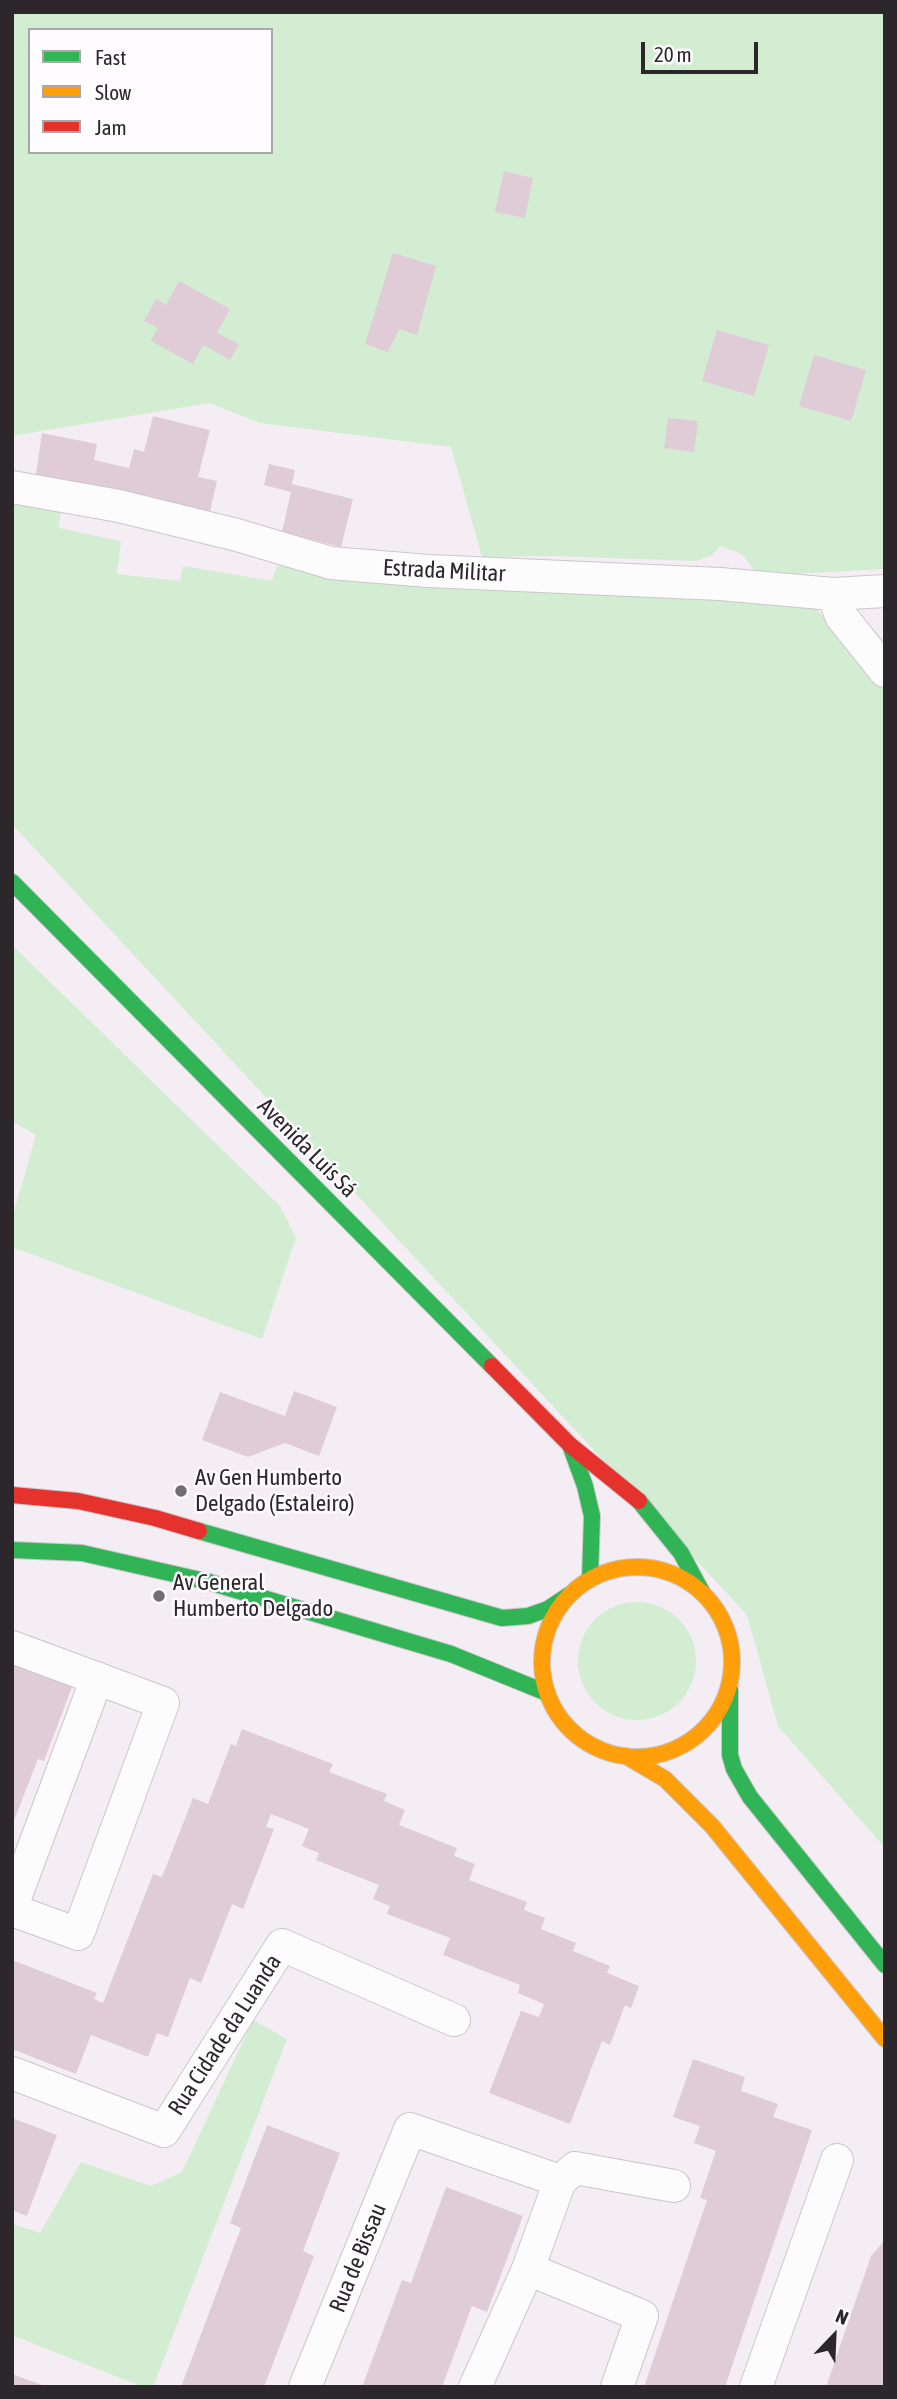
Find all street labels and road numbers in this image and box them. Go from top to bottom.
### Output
street label: Estrada Militar [382,554,506,588]
street label: Avenida Luís Sá [252,1093,362,1203]
street label: Rua Cidade da Luanda [163,1949,287,2121]
street label: Rua de Bissau [324,2199,392,2317]

